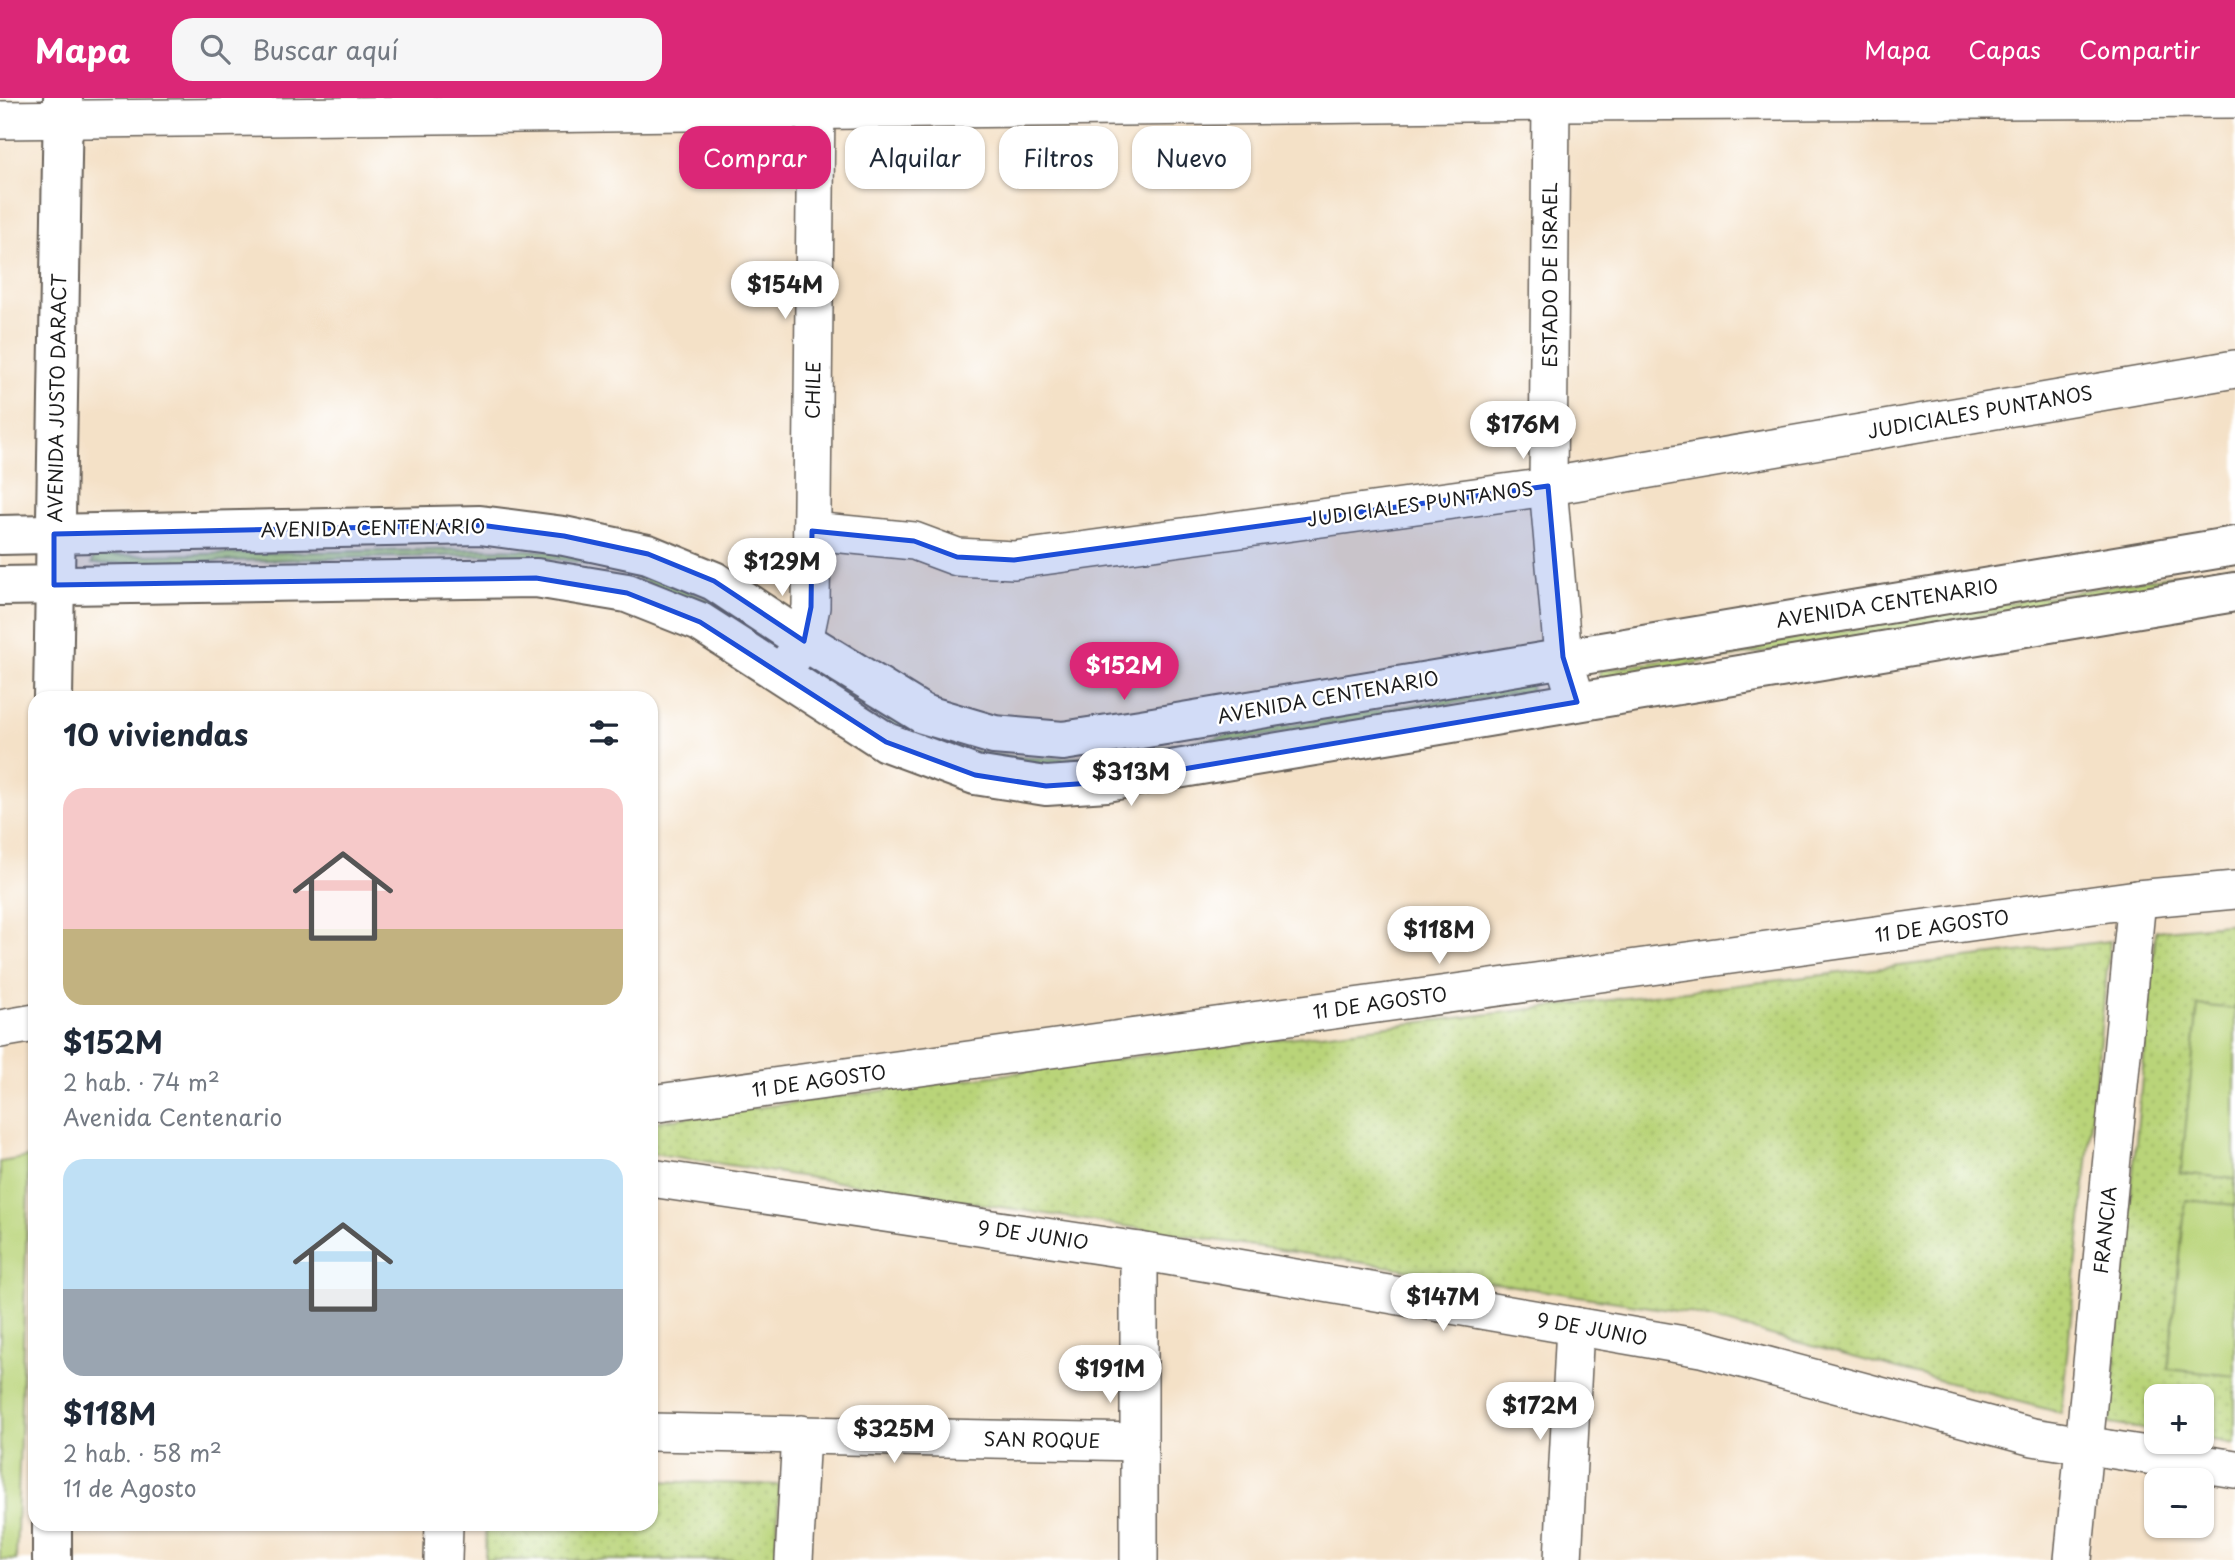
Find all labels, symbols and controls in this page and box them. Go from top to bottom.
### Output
search box [172,18,662,81]
text: Mapa [35,24,130,74]
icon: search [196,30,234,68]
text: Buscar aquí [252,30,398,69]
text: Mapa [1864,31,1930,67]
text: Capas [1968,31,2041,67]
text: Compartir [2079,31,2200,67]
chip: Comprar [679,126,831,189]
chip: Alquilar [845,126,985,189]
chip: Filtros [999,126,1118,189]
chip: Nuevo [1132,126,1251,189]
street label: ESTADO DE ISRAEL [1535,182,1563,368]
pin: $154M [736,262,834,321]
text: $154M [747,266,823,301]
street label: AVENIDA JUSTO DARACT [40,273,72,523]
street label: CHILE [797,361,827,419]
street label: JUDICIALES PUNTANOS [1865,377,2095,445]
pin: $176M [1474,402,1572,461]
text: $176M [1486,406,1560,441]
street label: JUDICIALES PUNTANOS [1305,473,1535,533]
street label: AVENIDA CENTENARIO [260,511,485,543]
pin: $129M [733,538,831,598]
text: $129M [744,543,820,578]
street label: AVENIDA CENTENARIO [1774,571,2000,633]
pin: $152M [1075,642,1173,702]
text: $152M [1086,647,1162,682]
street label: AVENIDA CENTENARIO [1215,663,1441,729]
text: 10 viviendas [63,711,248,756]
icon: filters [585,714,623,752]
pin: $313M [1082,748,1180,808]
text: $313M [1092,753,1170,788]
icon: home [280,833,406,959]
street label: 11 DE AGOSTO [1873,902,2011,948]
pin: $118M [1390,906,1488,966]
text: $118M [1403,911,1475,946]
street label: 11 DE AGOSTO [1311,979,1449,1025]
text: $152M [63,1019,163,1064]
street label: 11 DE AGOSTO [750,1057,888,1103]
text: 2 hab. · 74 m² [63,1064,220,1099]
text: Avenida Centenario [63,1099,282,1134]
street label: FRANCIA [2085,1185,2123,1275]
icon: home [280,1204,406,1330]
street label: 9 DE JUNIO [976,1212,1090,1256]
pin: $147M [1394,1274,1492,1333]
text: $147M [1406,1278,1480,1313]
street label: 9 DE JUNIO [1535,1305,1650,1352]
pin: $191M [1061,1346,1159,1405]
text: $191M [1075,1350,1145,1385]
pin: $172M [1491,1382,1589,1442]
map controls [2144,1384,2214,1538]
button: + [2144,1384,2214,1454]
text: $172M [1502,1387,1578,1422]
text: $118M [63,1390,156,1435]
pin: $325M [845,1406,943,1465]
text: $325M [853,1410,935,1445]
street label: SAN ROQUE [983,1424,1101,1454]
text: 2 hab. · 58 m² [63,1435,222,1470]
button: − [2144,1468,2214,1538]
text: 11 de Agosto [63,1470,196,1505]

